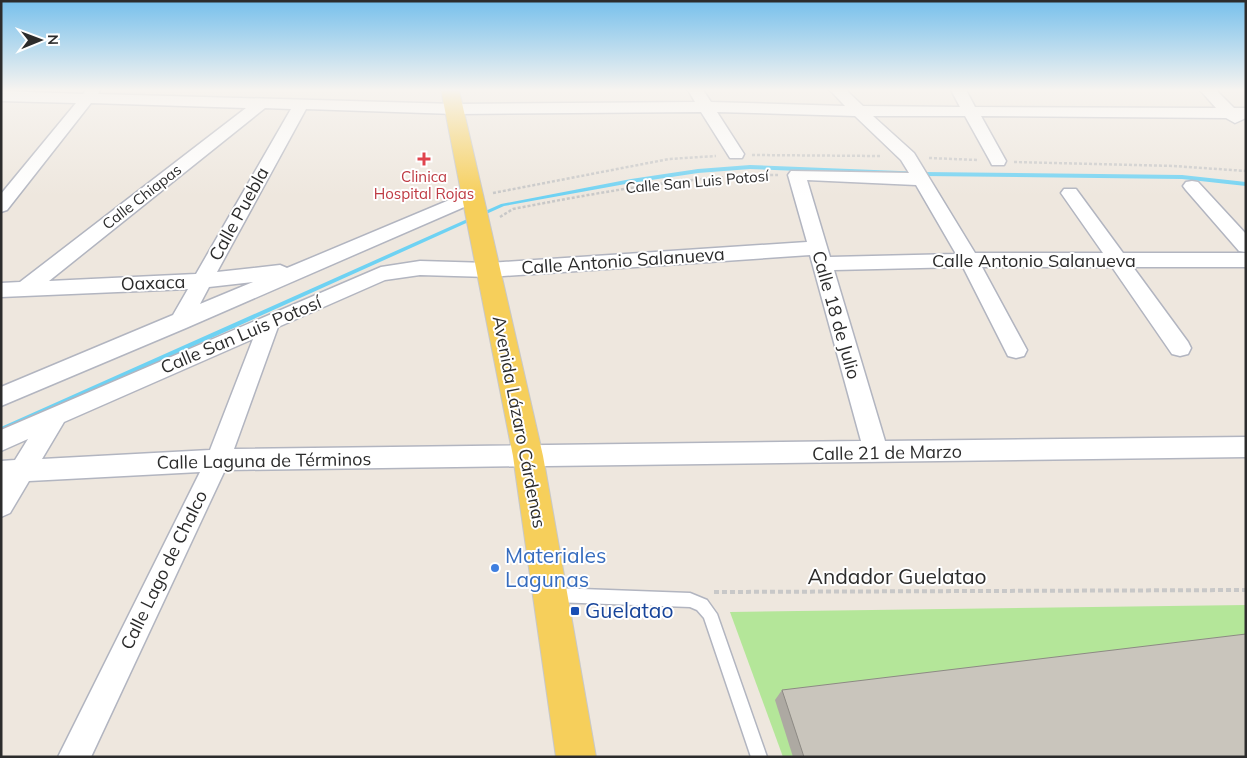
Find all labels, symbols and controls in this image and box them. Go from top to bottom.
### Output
north arrow [15,15,65,65]
text: N [44,34,62,45]
marker: Clinica Hospital Rojas [417,152,431,166]
street label: Calle Chiapas [98,160,185,233]
street label: Calle Puebla [203,163,274,265]
street label: Calle San Luis Potosí [625,166,771,197]
place label: Clinica Hospital Rojas [374,167,474,203]
street label: Calle Antonio Salanueva [520,242,725,279]
street label: Calle 18 de Julio [807,248,866,382]
street label: Calle Antonio Salanueva [932,249,1136,272]
street label: Oaxaca [120,270,186,295]
street label: Calle San Luis Potosí [157,290,326,379]
street label: Avenida Lázaro Cárdenas [488,314,551,530]
street label: Calle 21 de Marzo [812,440,962,465]
street label: Calle Laguna de Términos [156,447,372,474]
street label: Calle Lago de Chalco [115,486,212,653]
place label: Materiales Lagunas [505,542,606,592]
marker: Materiales Lagunas [489,562,501,574]
street label: Andador Guelatao [807,563,987,589]
place label: Guelatao [585,597,673,623]
marker: Guelatao [569,605,581,617]

